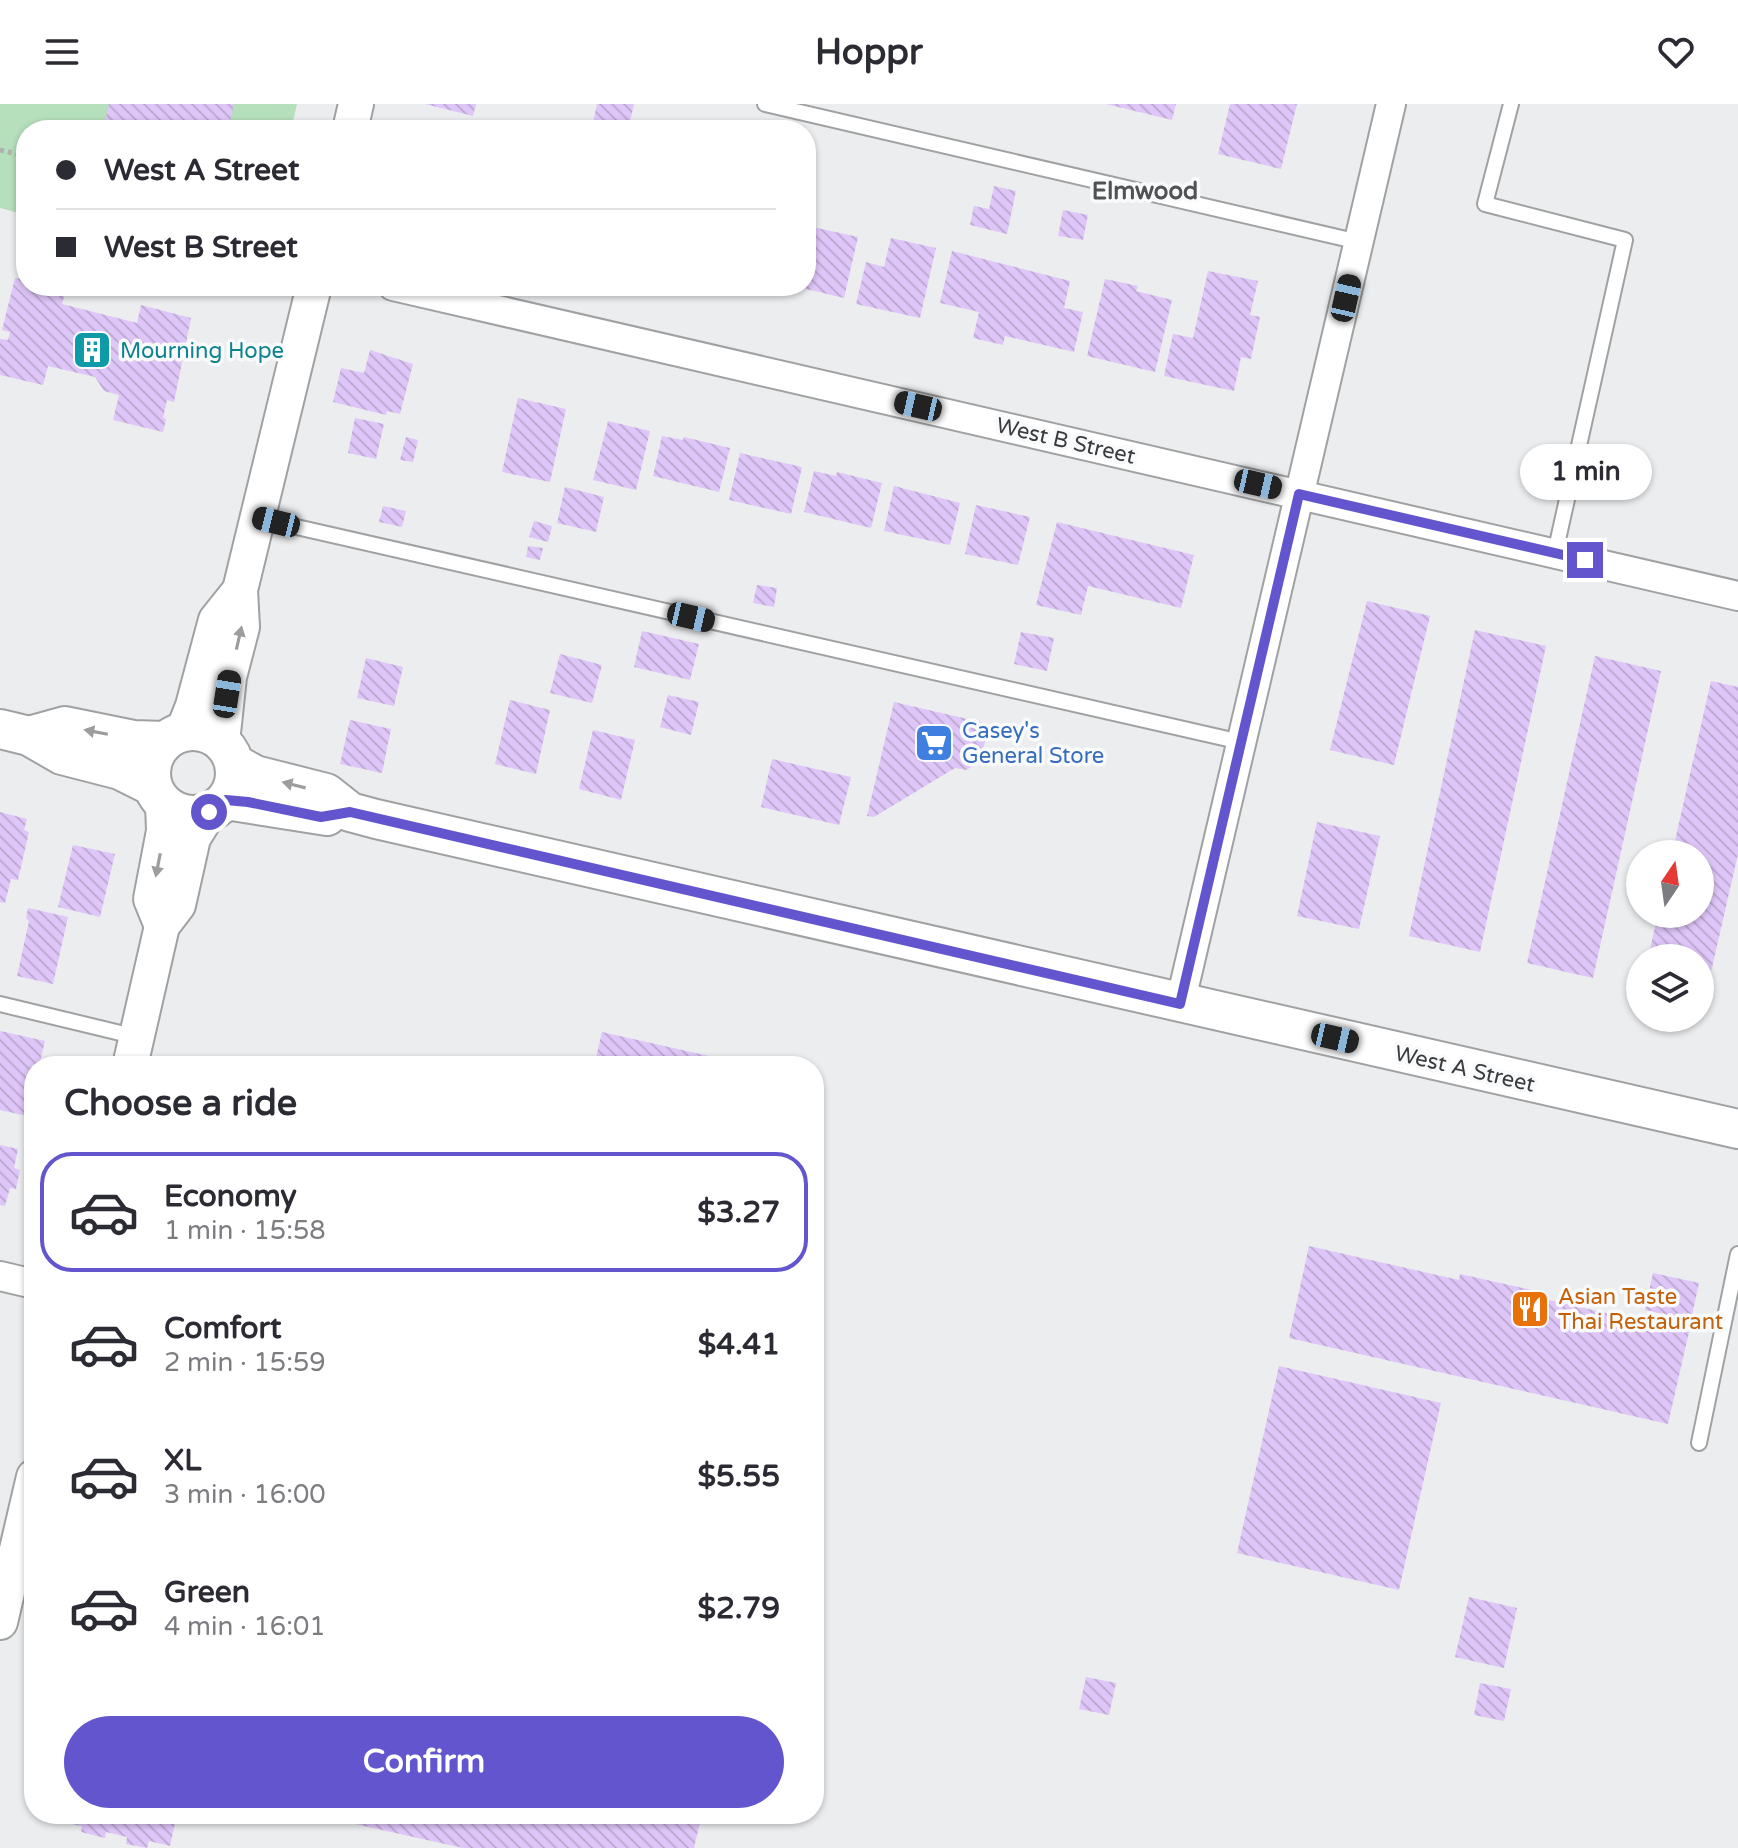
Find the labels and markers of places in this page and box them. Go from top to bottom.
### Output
building icon: Mourning Hope [71,329,113,371]
place label: Mourning Hope [120,338,284,364]
place label: Casey's General Store [962,718,1104,769]
supermarket icon: Casey's General Store [913,722,955,764]
place label: Asian Taste Thai Restaurant [1558,1284,1723,1335]
restaurant icon: Asian Taste Thai Restaurant [1509,1288,1551,1330]

